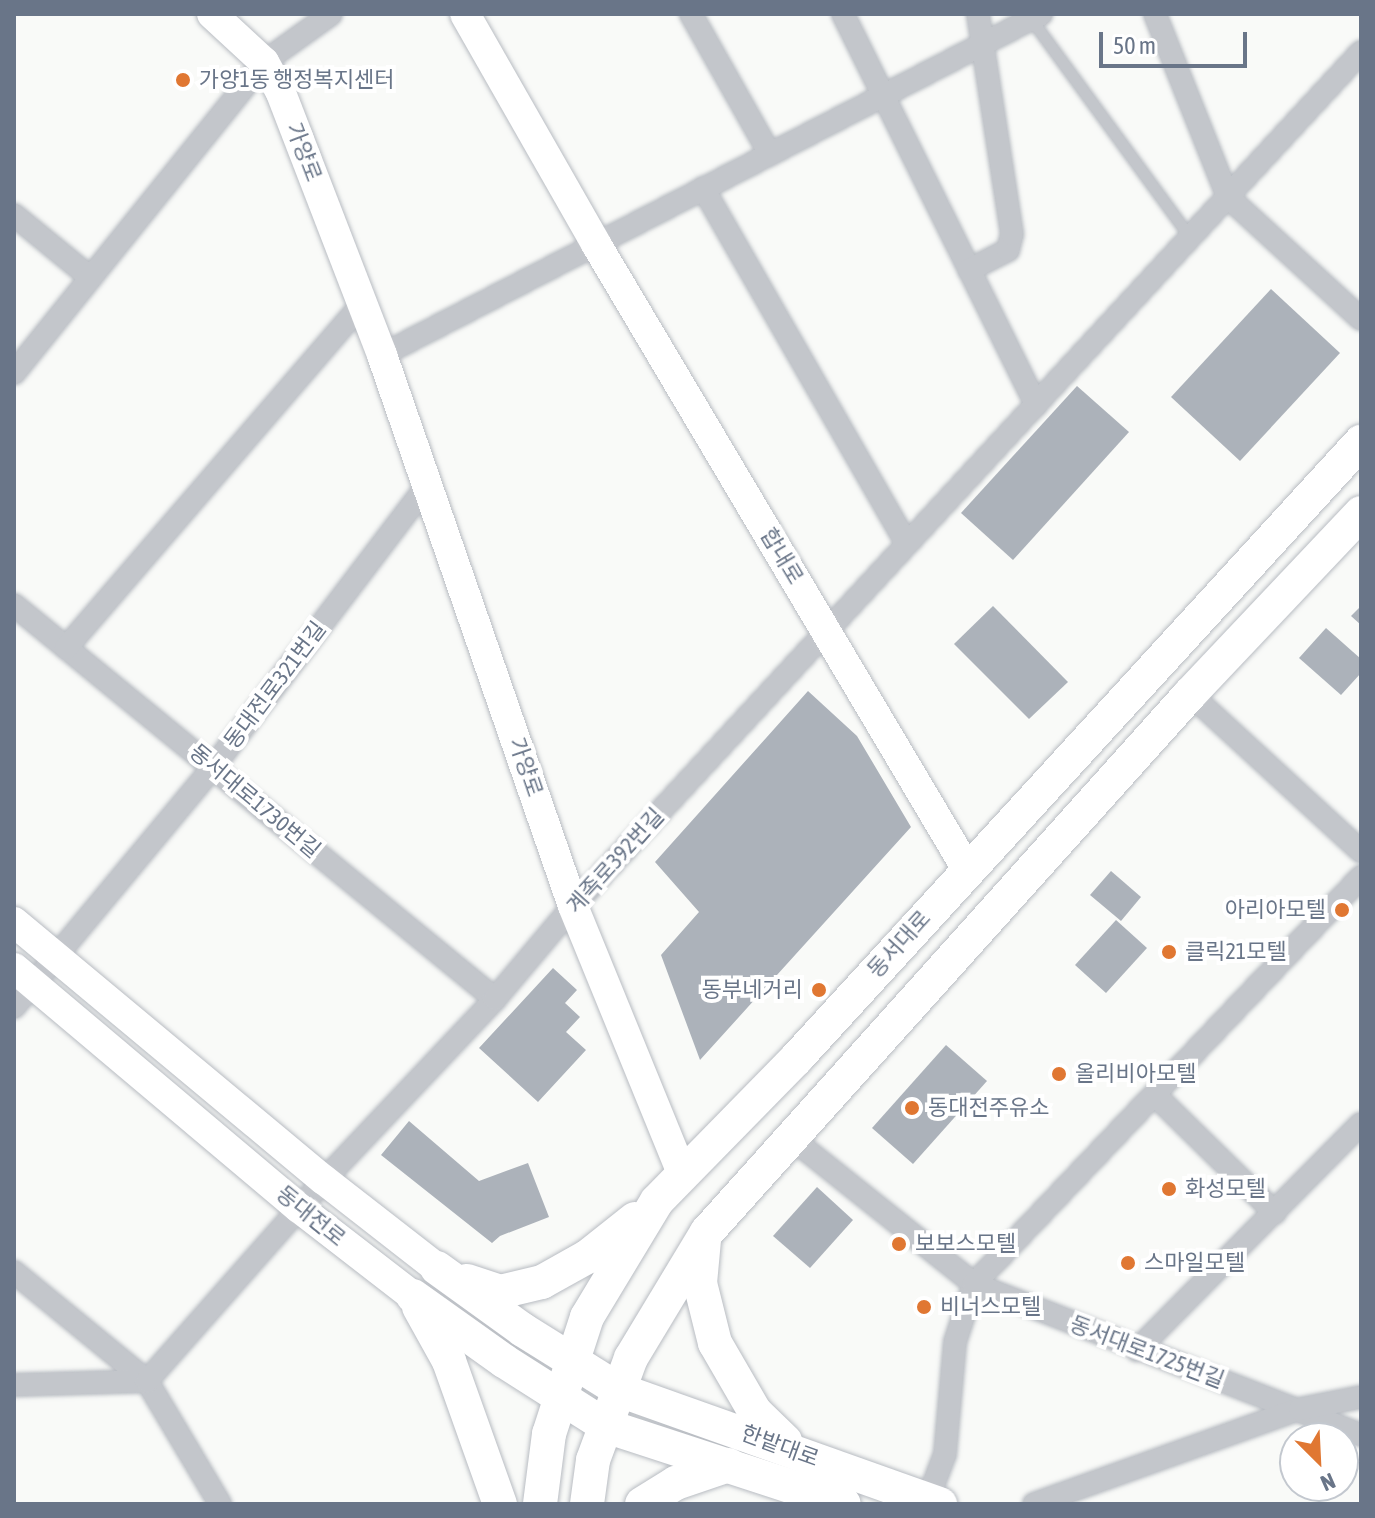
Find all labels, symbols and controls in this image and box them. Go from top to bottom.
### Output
scale bar [1103,16,1251,66]
text: 50 m [1113,32,1156,59]
place label: 가양1동 행정복지센터 [199,67,395,93]
marker: 가양1동 행정복지센터 [174,71,192,89]
street label: 가양로 [281,119,327,185]
street label: 합내로 [755,523,809,589]
street label: 동대전로321번길 [219,616,331,754]
street label: 가양로 [504,734,548,800]
street label: 동서대로1730번길 [184,739,326,863]
street label: 계족로392번길 [561,803,669,919]
place label: 아리아모텔 [1225,897,1326,923]
marker: 아리아모텔 [1333,901,1351,919]
street label: 동서대로 [862,905,936,983]
place label: 클릭21모텔 [1185,939,1287,965]
marker: 클릭21모텔 [1160,943,1178,961]
place label: 동부네거리 [702,977,803,1003]
marker: 동부네거리 [810,981,828,999]
place label: 올리비아모텔 [1075,1061,1196,1087]
marker: 올리비아모텔 [1050,1065,1068,1083]
place label: 동대전주유소 [928,1095,1049,1121]
marker: 동대전주유소 [903,1099,921,1117]
place label: 화성모텔 [1185,1176,1266,1202]
street label: 동대전로 [271,1180,351,1252]
marker: 화성모텔 [1160,1180,1178,1198]
place label: 보보스모텔 [915,1231,1016,1257]
marker: 보보스모텔 [890,1235,908,1253]
place label: 스마일모텔 [1144,1250,1245,1276]
marker: 스마일모텔 [1119,1254,1137,1272]
place label: 비너스모텔 [940,1294,1041,1320]
marker: 비너스모텔 [915,1298,933,1316]
street label: 동서대로1725번길 [1066,1311,1228,1393]
street label: 한밭대로 [737,1420,823,1472]
north arrow [1279,1422,1359,1502]
text: N [1317,1468,1339,1497]

